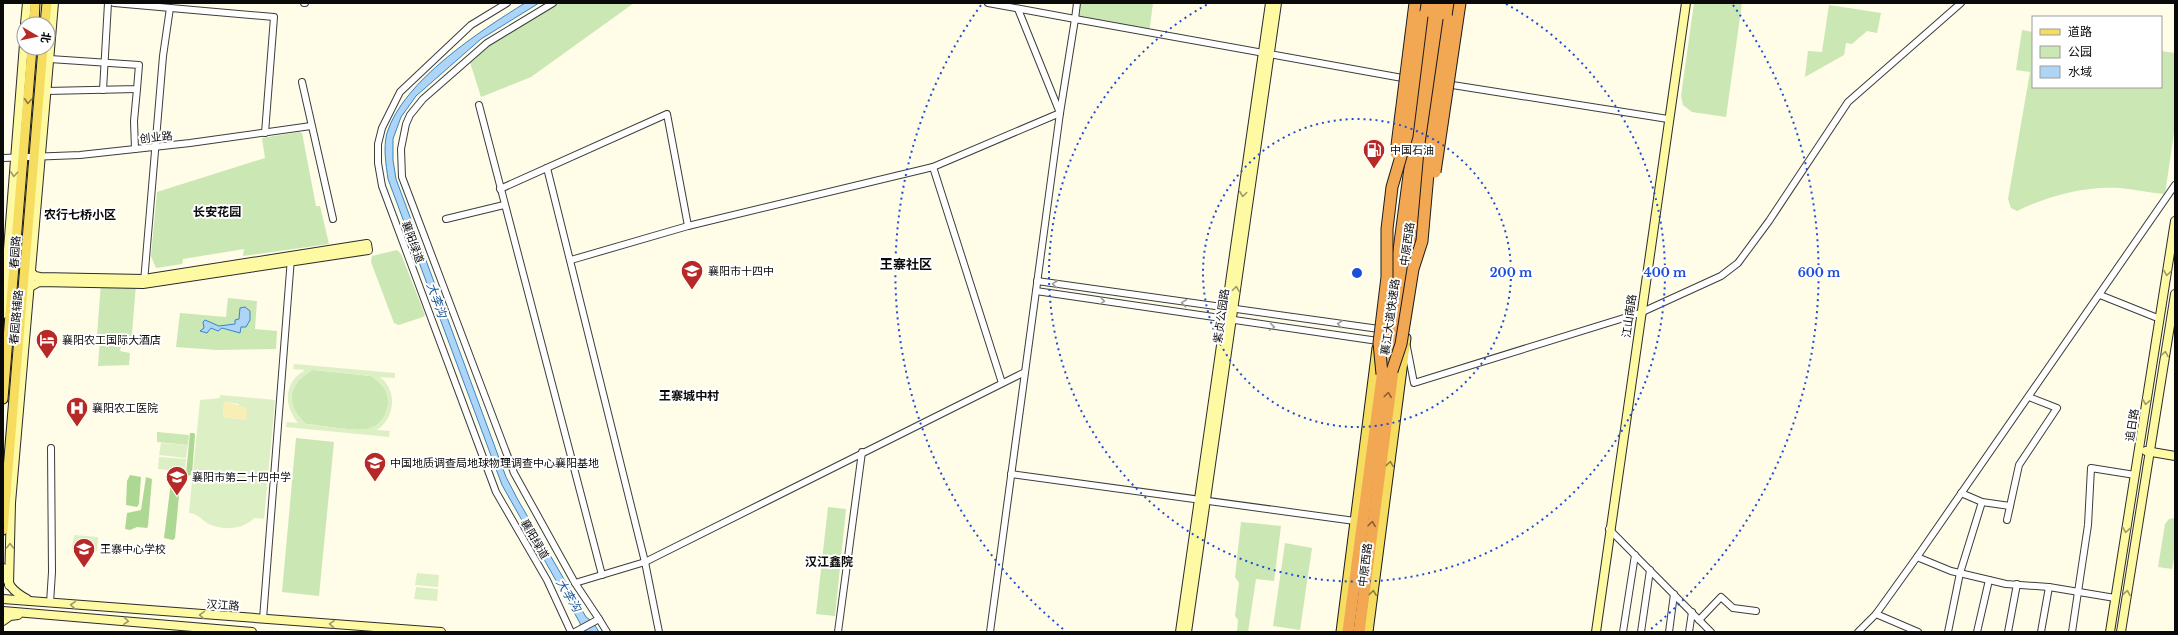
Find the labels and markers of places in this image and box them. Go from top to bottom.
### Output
fuel station icon: 中国石油 [1361,137,1387,170]
place label: 中国石油 [1390,143,1434,157]
school or university icon: 襄阳市十四中 [679,258,705,291]
place label: 襄阳市十四中 [708,264,774,278]
centre of rings [1350,266,1364,280]
hotel icon: 襄阳农工国际大酒店 [34,327,60,360]
place label: 襄阳农工国际大酒店 [62,333,161,347]
hospital icon: 襄阳农工医院 [64,395,90,428]
place label: 襄阳农工医院 [92,401,158,415]
school or university icon: 中国地质调查局地球物理调查中心襄阳基地 [362,450,388,483]
place label: 中国地质调查局地球物理调查中心襄阳基地 [390,456,599,470]
school or university icon: 襄阳市第二十四中学 [164,464,190,497]
place label: 襄阳市第二十四中学 [192,470,291,484]
school or university icon: 王寨中心学校 [71,536,97,569]
place label: 王寨中心学校 [100,542,166,556]

